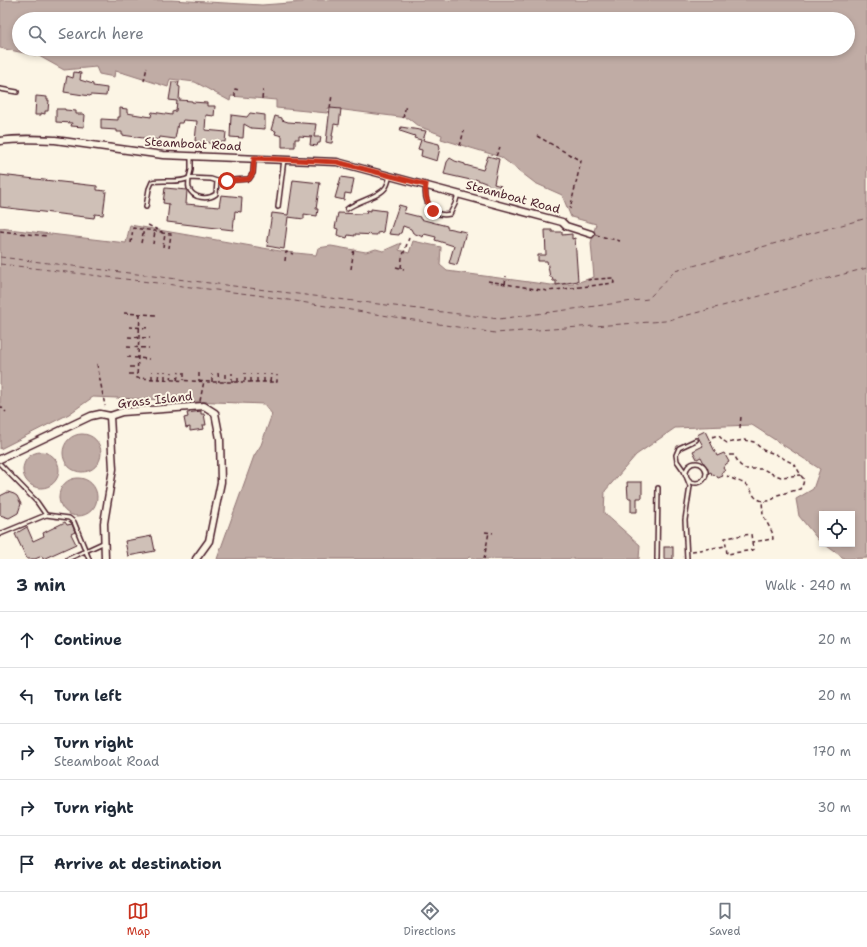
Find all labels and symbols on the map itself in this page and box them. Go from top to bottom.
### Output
street label: Steamboat Road [144,133,242,155]
route start [218,172,236,190]
street label: Steamboat Road [464,177,562,217]
route end [424,202,442,220]
street label: Grass Island [117,388,194,412]

